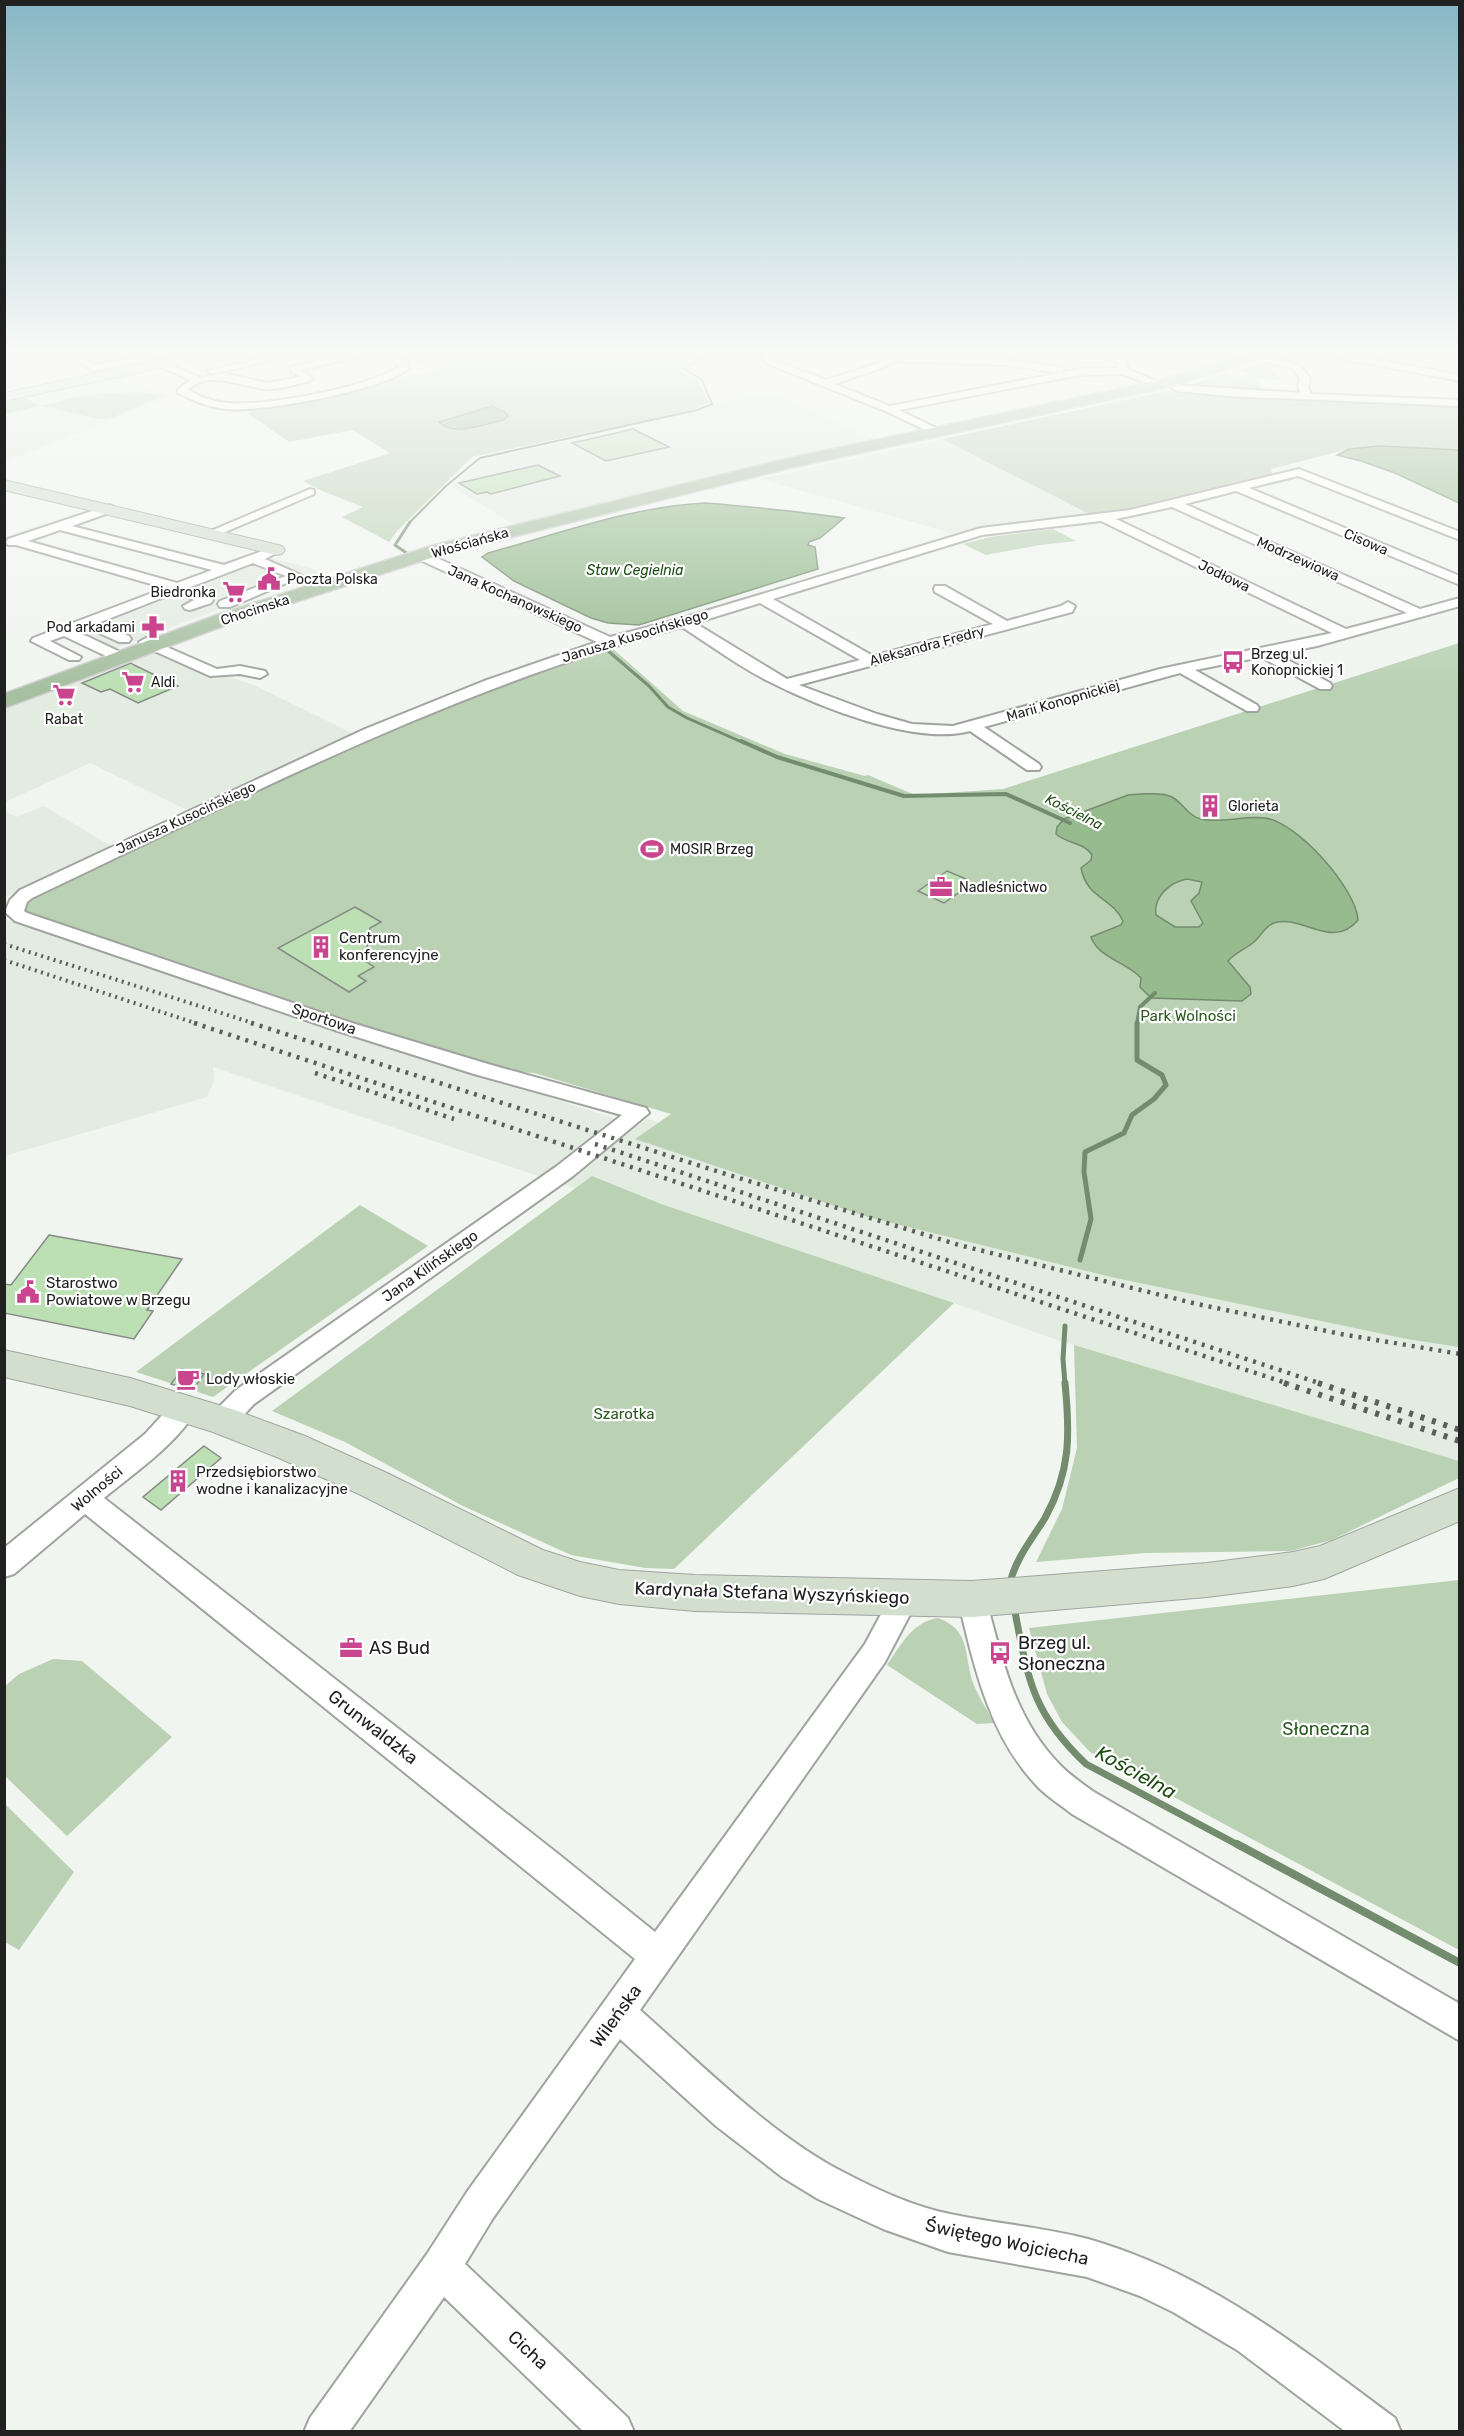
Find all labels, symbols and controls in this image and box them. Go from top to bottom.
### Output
street label: Włościańska [429,524,511,562]
street label: Cisowa [1341,525,1391,559]
street label: Modrzewiowa [1254,533,1342,585]
street label: Jodłowa [1195,556,1253,596]
street label: Jana Kochanowskiego [445,562,585,636]
water label: Staw Cegielnia [587,562,683,579]
public building icon: Poczta Polska [256,566,282,592]
place label: Poczta Polska [287,571,378,588]
supermarket icon: Biedronka [221,579,247,605]
place label: Biedronka [151,584,216,601]
street label: Chocimska [218,591,292,629]
street label: Janusza Kusocińskiego [560,606,710,666]
pharmacy icon: Pod arkadami [140,614,166,640]
place label: Pod arkadami [47,619,135,636]
street label: Aleksandra Fredry [868,622,987,669]
place label: Brzeg ul. Konopnickiej 1 [1251,646,1343,679]
bus stop icon: Brzeg ul. Konopnickiej 1 [1220,649,1246,675]
supermarket icon: Aldi [120,669,146,695]
place label: Aldi [151,674,176,691]
street label: Marii Konopnickiej [1004,677,1122,725]
supermarket icon: Rabat [51,682,77,708]
place label: Rabat [45,711,84,728]
street label: Janusza Kusocińskiego [113,778,259,858]
water label: Kościelna [1043,790,1105,834]
building icon: Glorieta [1197,793,1223,819]
place label: Glorieta [1228,798,1279,815]
sports icon: MOSIR Brzeg [639,836,665,862]
place label: MOSIR Brzeg [670,841,754,858]
office icon: Nadleśnictwo [928,874,954,900]
place label: Nadleśnictwo [959,879,1047,896]
place label: Centrum konferencyjne [339,929,439,964]
building icon: Centrum konferencyjne [308,934,334,960]
street label: Sportowa [289,1000,359,1038]
park label: Park Wolności [1140,1007,1236,1025]
street label: Jana Kilińskiego [379,1226,481,1306]
place label: Starostwo Powiatowe w Brzegu [46,1274,191,1309]
public building icon: Starostwo Powiatowe w Brzegu [15,1279,41,1305]
cafe icon: Lody włoskie [175,1366,201,1392]
place label: Lody włoskie [206,1370,295,1388]
park label: Szarotka [593,1405,655,1423]
street label: Wolności [68,1462,126,1516]
place label: Przedsiębiorstwo wodne i kanalizacyjne [196,1463,348,1498]
building icon: Przedsiębiorstwo wodne i kanalizacyjne [165,1468,191,1494]
street label: Kardynała Stefana Wyszyńskiego [634,1577,910,1609]
place label: Brzeg ul. Słoneczna [1018,1632,1105,1675]
office icon: AS Bud [338,1635,364,1661]
place label: AS Bud [369,1637,430,1659]
bus stop icon: Brzeg ul. Słoneczna [987,1640,1013,1666]
street label: Grunwaldzka [324,1685,422,1769]
park label: Słoneczna [1282,1718,1370,1740]
water label: Kościelna [1091,1740,1181,1804]
street label: Wileńska [586,1980,646,2052]
street label: Świętego Wojciecha [923,2214,1091,2270]
street label: Cicha [503,2326,553,2374]

